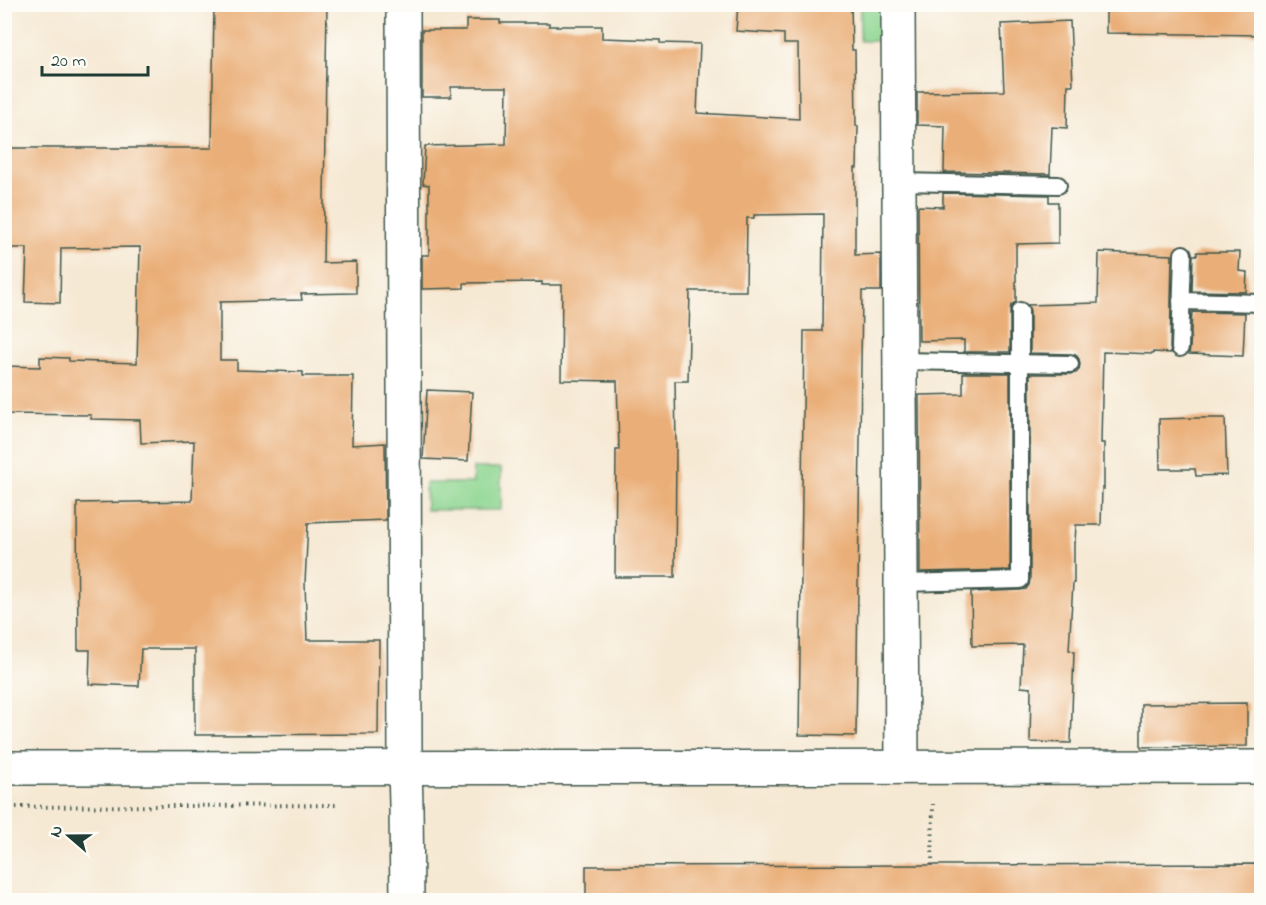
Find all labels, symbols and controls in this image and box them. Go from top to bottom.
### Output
scale bar [42,39,148,77]
text: 20 m [51,49,86,75]
north arrow [39,806,99,866]
text: N [44,822,70,841]

